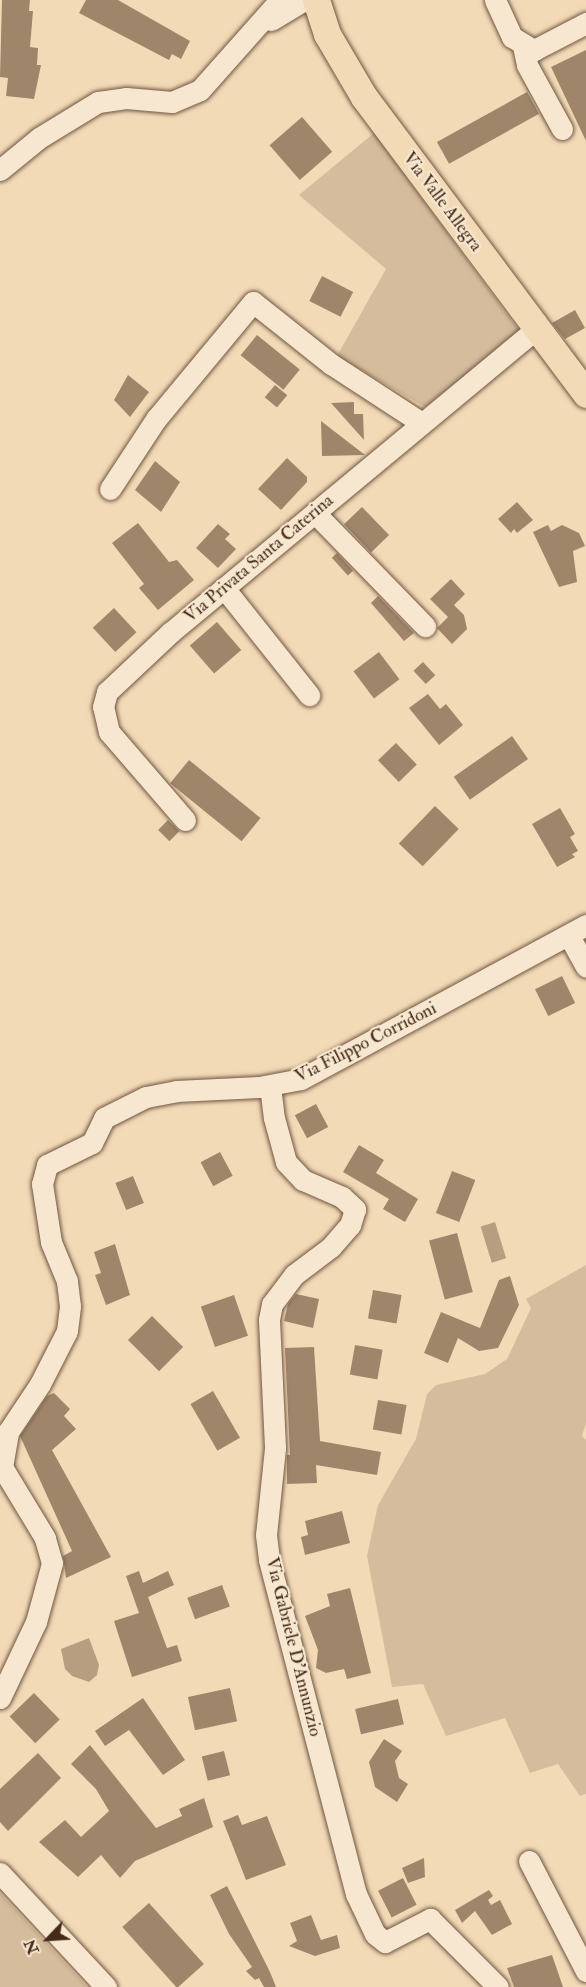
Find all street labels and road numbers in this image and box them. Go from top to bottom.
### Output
street label: Via Valle Allegra [398,148,486,256]
street label: Via Privata Santa Caterina [180,490,338,628]
street label: Via Filippo Corridoni [292,998,440,1088]
street label: Via Gabriele D'Annunzio [260,1555,326,1739]

